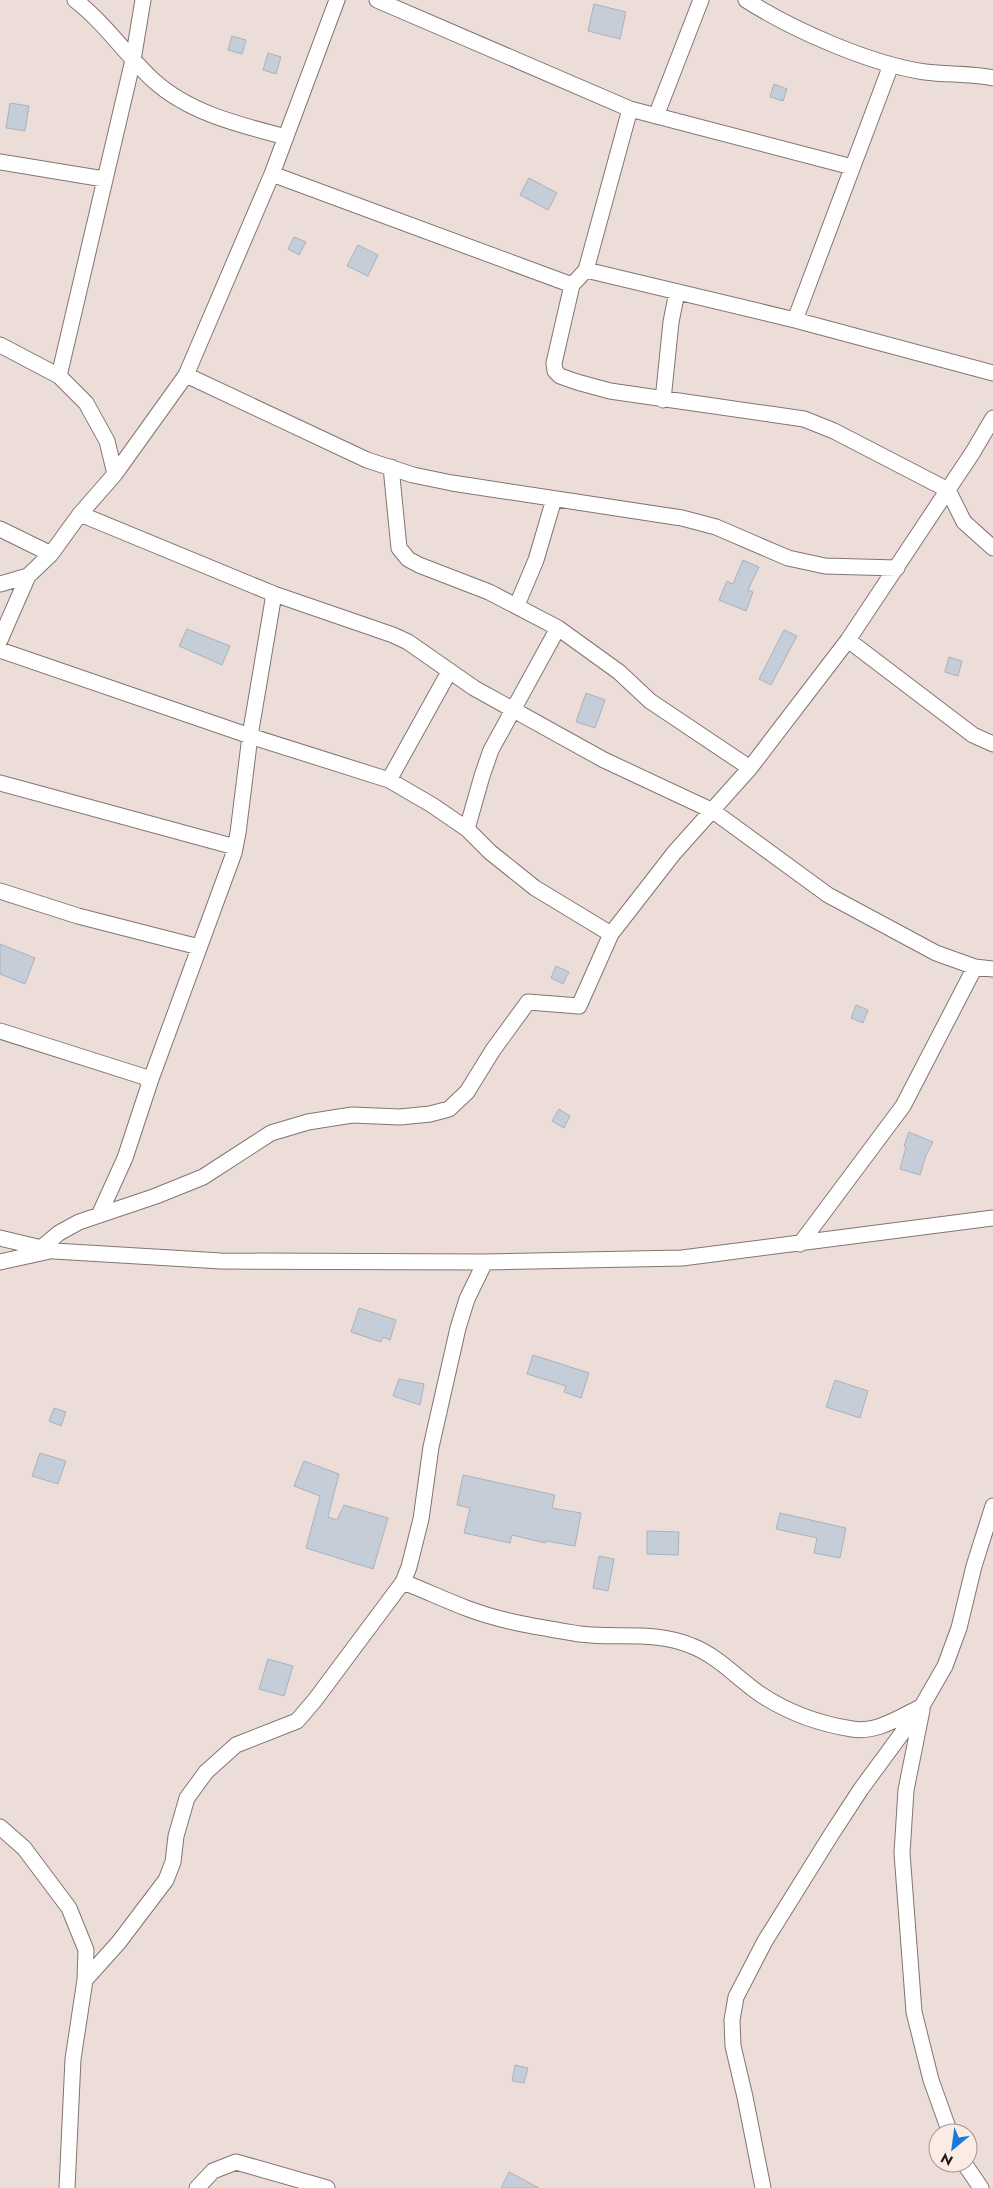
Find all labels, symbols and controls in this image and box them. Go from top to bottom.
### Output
north arrow [928,2123,978,2173]
text: N [937,2148,956,2171]

